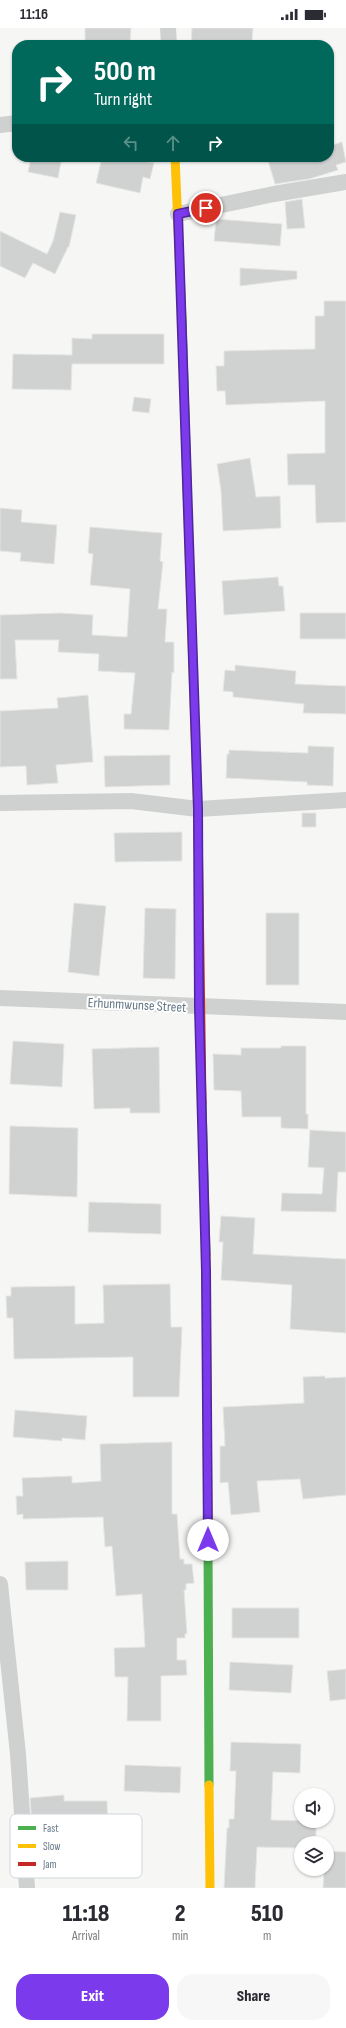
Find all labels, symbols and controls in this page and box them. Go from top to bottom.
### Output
text: 11:16 [20,5,48,24]
text: 500 m [94,55,156,88]
icon: right [28,56,80,108]
text: Turn right [94,89,152,110]
icon: left [120,132,142,154]
icon: ahead [162,132,184,154]
icon: right [204,132,226,154]
pin [189,191,223,225]
icon: arrive [195,197,217,219]
street label: Erhunmwunse Street [87,994,187,1016]
position arrow [187,1519,229,1561]
map controls [294,1788,334,1876]
button: sound [294,1788,334,1828]
legend [10,1814,142,1878]
text: Fast [43,1822,59,1835]
button: layers [294,1836,334,1876]
text: Slow [43,1840,60,1853]
text: Jam [42,1858,57,1871]
text: 11:18 [63,1899,110,1928]
text: 2 [175,1899,186,1928]
text: 510 [251,1899,283,1928]
text: Arrival [72,1928,100,1944]
text: min [172,1928,188,1944]
text: m [263,1928,271,1944]
button: Exit [16,1974,169,2020]
button: Share [177,1974,330,2020]

